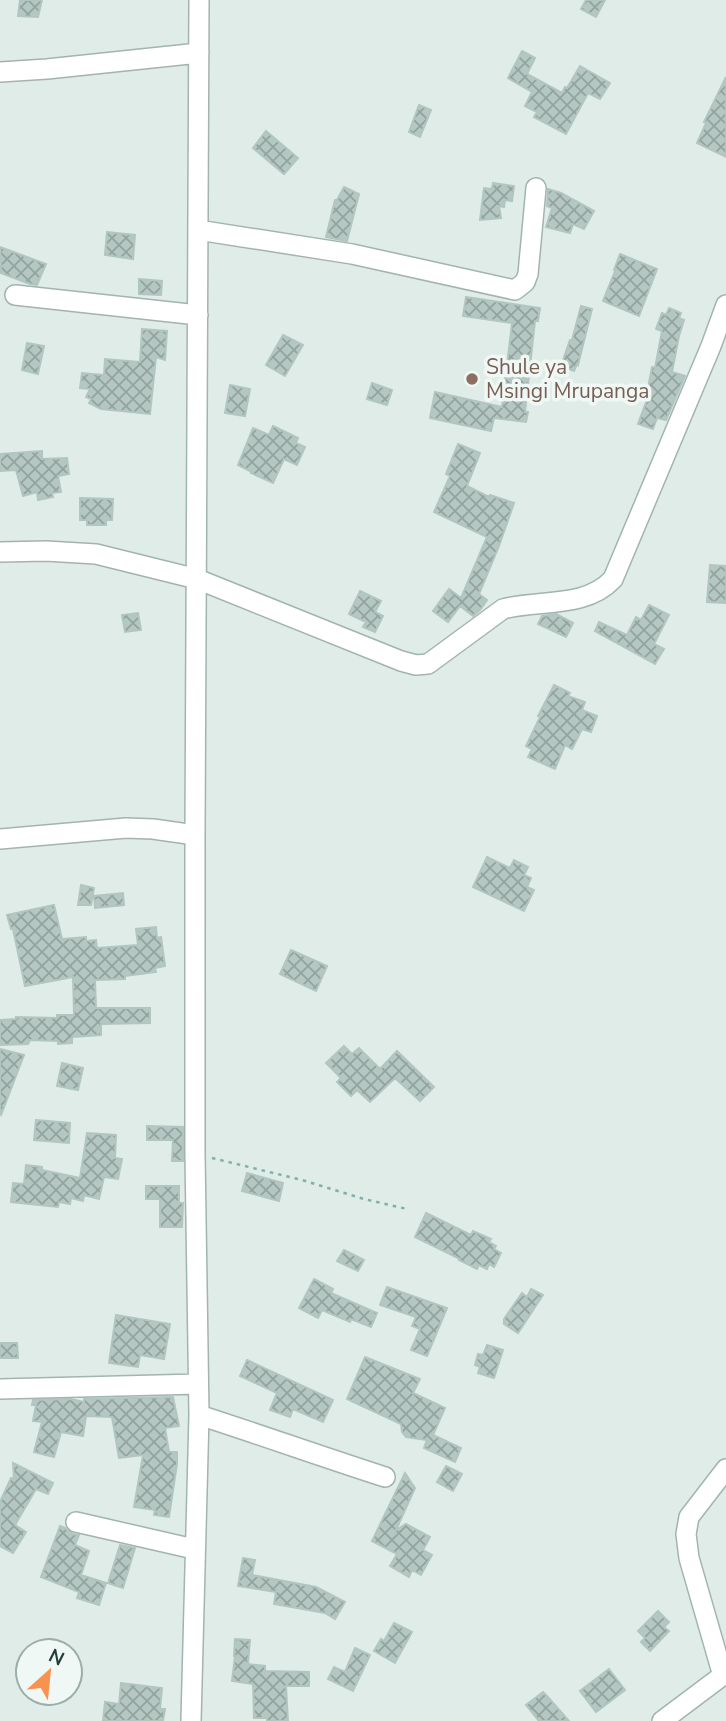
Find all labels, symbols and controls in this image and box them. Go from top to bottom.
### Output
place label: Shule ya Msingi Mrupanga [486,353,649,405]
marker: Shule ya Msingi Mrupanga [464,371,480,387]
north arrow [14,1637,84,1707]
text: N [44,1643,69,1673]

